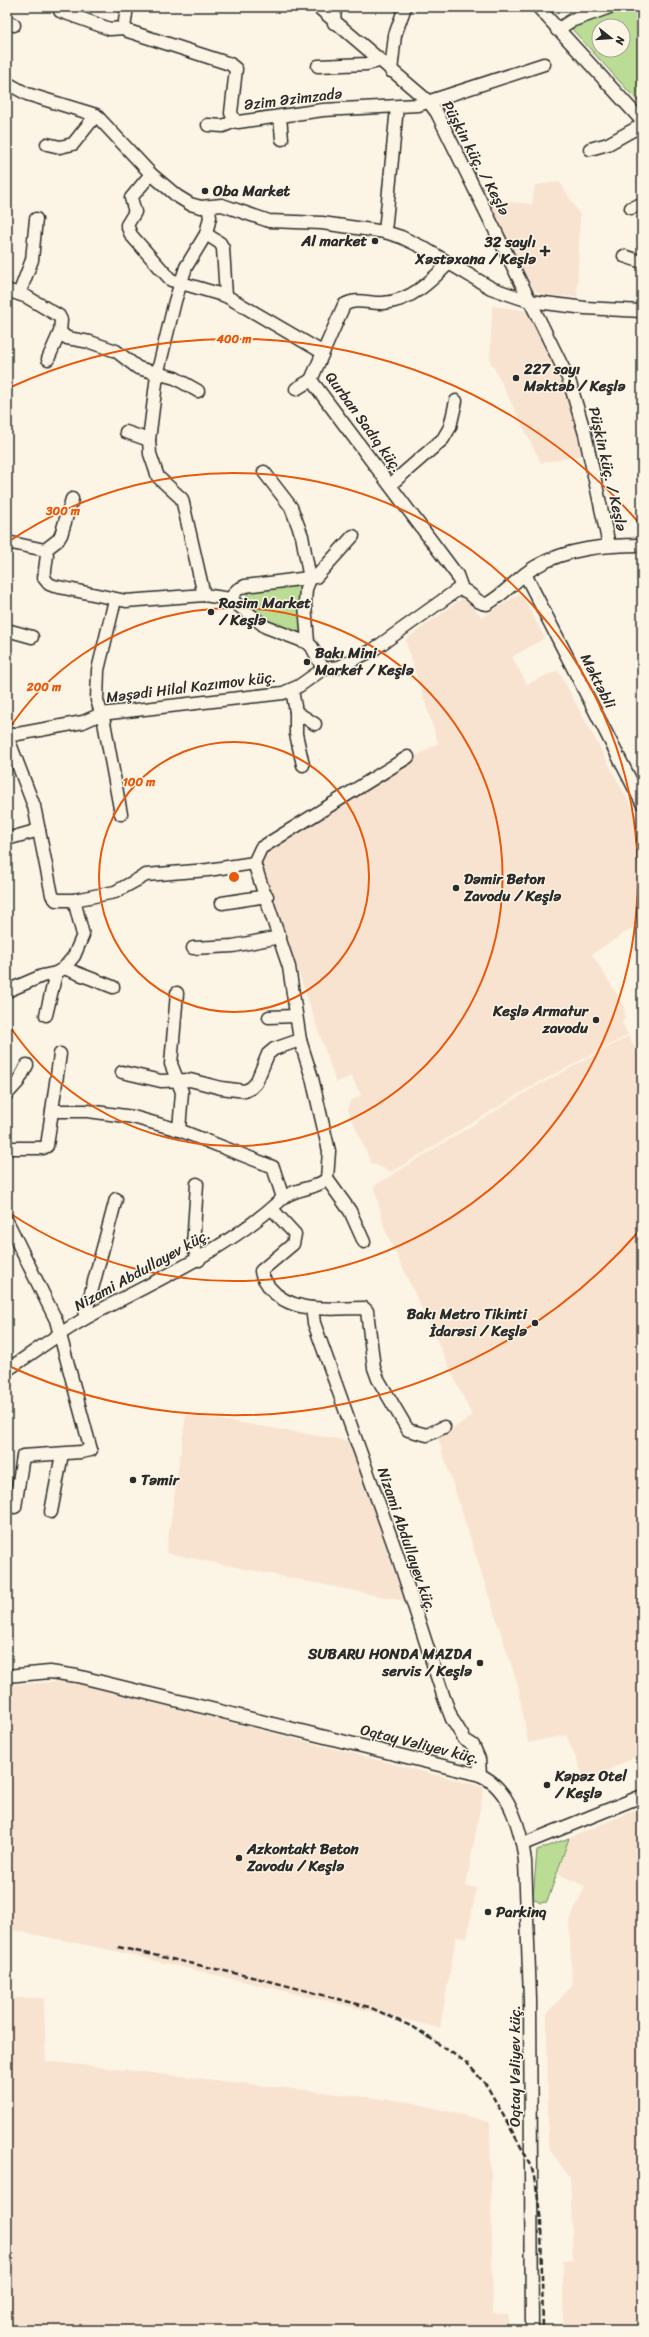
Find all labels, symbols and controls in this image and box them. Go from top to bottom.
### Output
north arrow [591,18,631,58]
text: N [610,33,631,48]
street label: Əzim Əzimzadə [242,80,344,118]
street label: Püşkin küç. / Keşlə [435,96,517,220]
place label: Oba Market [212,178,291,204]
marker: Oba Market [200,186,210,196]
place label: Al market [301,228,367,254]
place label: 32 saylı Xəstəxana / Keşlə [414,229,536,272]
marker: Al market [370,236,380,246]
marker: 32 saylı Xəstəxana / Keşlə [539,245,551,257]
text: 400 m [215,328,252,350]
place label: 227 sayı Məktəb / Keşlə [523,356,626,399]
street label: Qurban Sadıq küç. [318,366,410,478]
marker: 227 sayı Məktəb / Keşlə [511,373,521,383]
street label: Püşkin küç. / Keşlə [581,404,635,534]
text: 300 m [45,500,81,522]
place label: Rasim Market / Keşlə [218,590,311,633]
marker: Rasim Market / Keşlə [206,607,216,617]
place label: Bakı Mini Market / Keşlə [314,640,414,683]
street label: Məktəbli [573,649,623,714]
marker: Bakı Mini Market / Keşlə [302,657,312,667]
street label: Məşədi Hilal Kazımov küç. [104,664,278,710]
text: 200 m [26,676,62,698]
text: 100 m [123,771,156,793]
place label: Dəmir Beton Zavodu / Keşlə [463,866,561,909]
centre of rings [227,870,241,884]
marker: Dəmir Beton Zavodu / Keşlə [451,883,461,893]
place label: Keşlə Armatur zavodu [492,998,590,1041]
marker: Keşlə Armatur zavodu [591,1015,601,1025]
street label: Nizami Abdullayev küç. [69,1222,215,1318]
place label: Bakı Metro Tikinti İdarəsi / Keşlə [407,1301,528,1344]
marker: Bakı Metro Tikinti İdarəsi / Keşlə [530,1318,540,1328]
street label: Nizami Abdullayev küç. [370,1464,444,1616]
place label: Təmir [141,1467,181,1493]
marker: Təmir [128,1475,138,1485]
place label: SUBARU HONDA MAZDA servis / Keşlə [307,1641,472,1684]
marker: SUBARU HONDA MAZDA servis / Keşlə [475,1658,485,1668]
street label: Oqtay Vəliyev küç. [358,1717,482,1771]
place label: Kəpəz Otel / Keşlə [554,1763,627,1806]
marker: Kəpəz Otel / Keşlə [542,1780,552,1790]
place label: Azkontakt Beton Zavodu / Keşlə [246,1836,360,1879]
marker: Azkontakt Beton Zavodu / Keşlə [234,1853,244,1863]
place label: Parkinq [496,1899,547,1925]
marker: Parkinq [483,1907,493,1917]
street label: Oqtay Vəliyev küç. [502,2005,528,2127]

